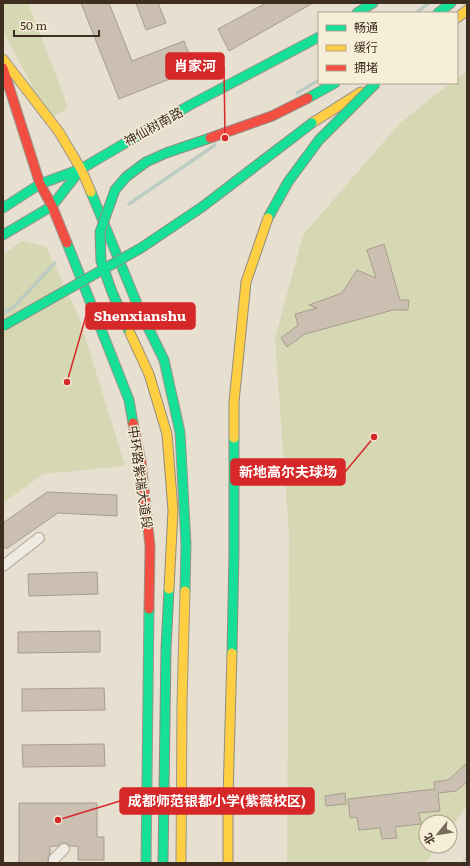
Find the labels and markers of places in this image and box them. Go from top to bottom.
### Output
callout: 肖家河 [166,53,224,79]
callout: Shenxianshu [86,303,195,329]
callout: 新地高尔夫球场 [231,459,345,485]
callout: 成都师范银都小学(紫薇校区) [120,788,314,814]

